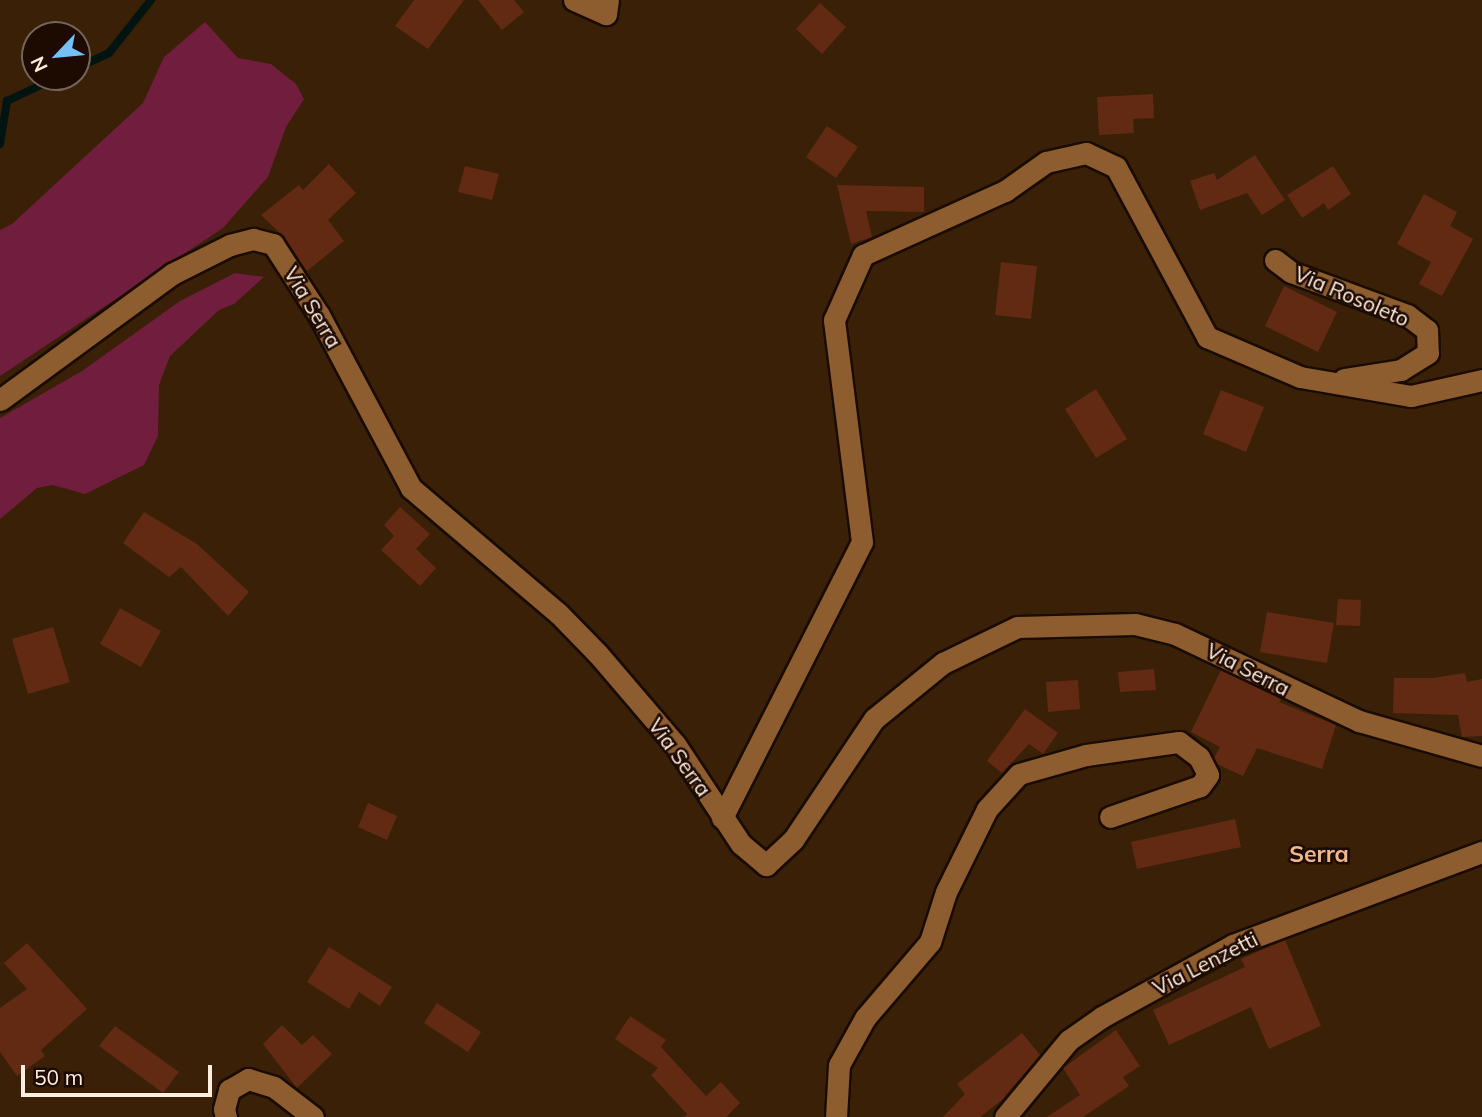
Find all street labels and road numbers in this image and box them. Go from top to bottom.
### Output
street label: Via Rosoleto [1291,261,1413,331]
street label: Via Serra [279,262,347,352]
street label: Via Serra [1202,637,1294,701]
street label: Via Serra [643,713,717,801]
street label: Via Lenzetti [1148,926,1262,1000]

